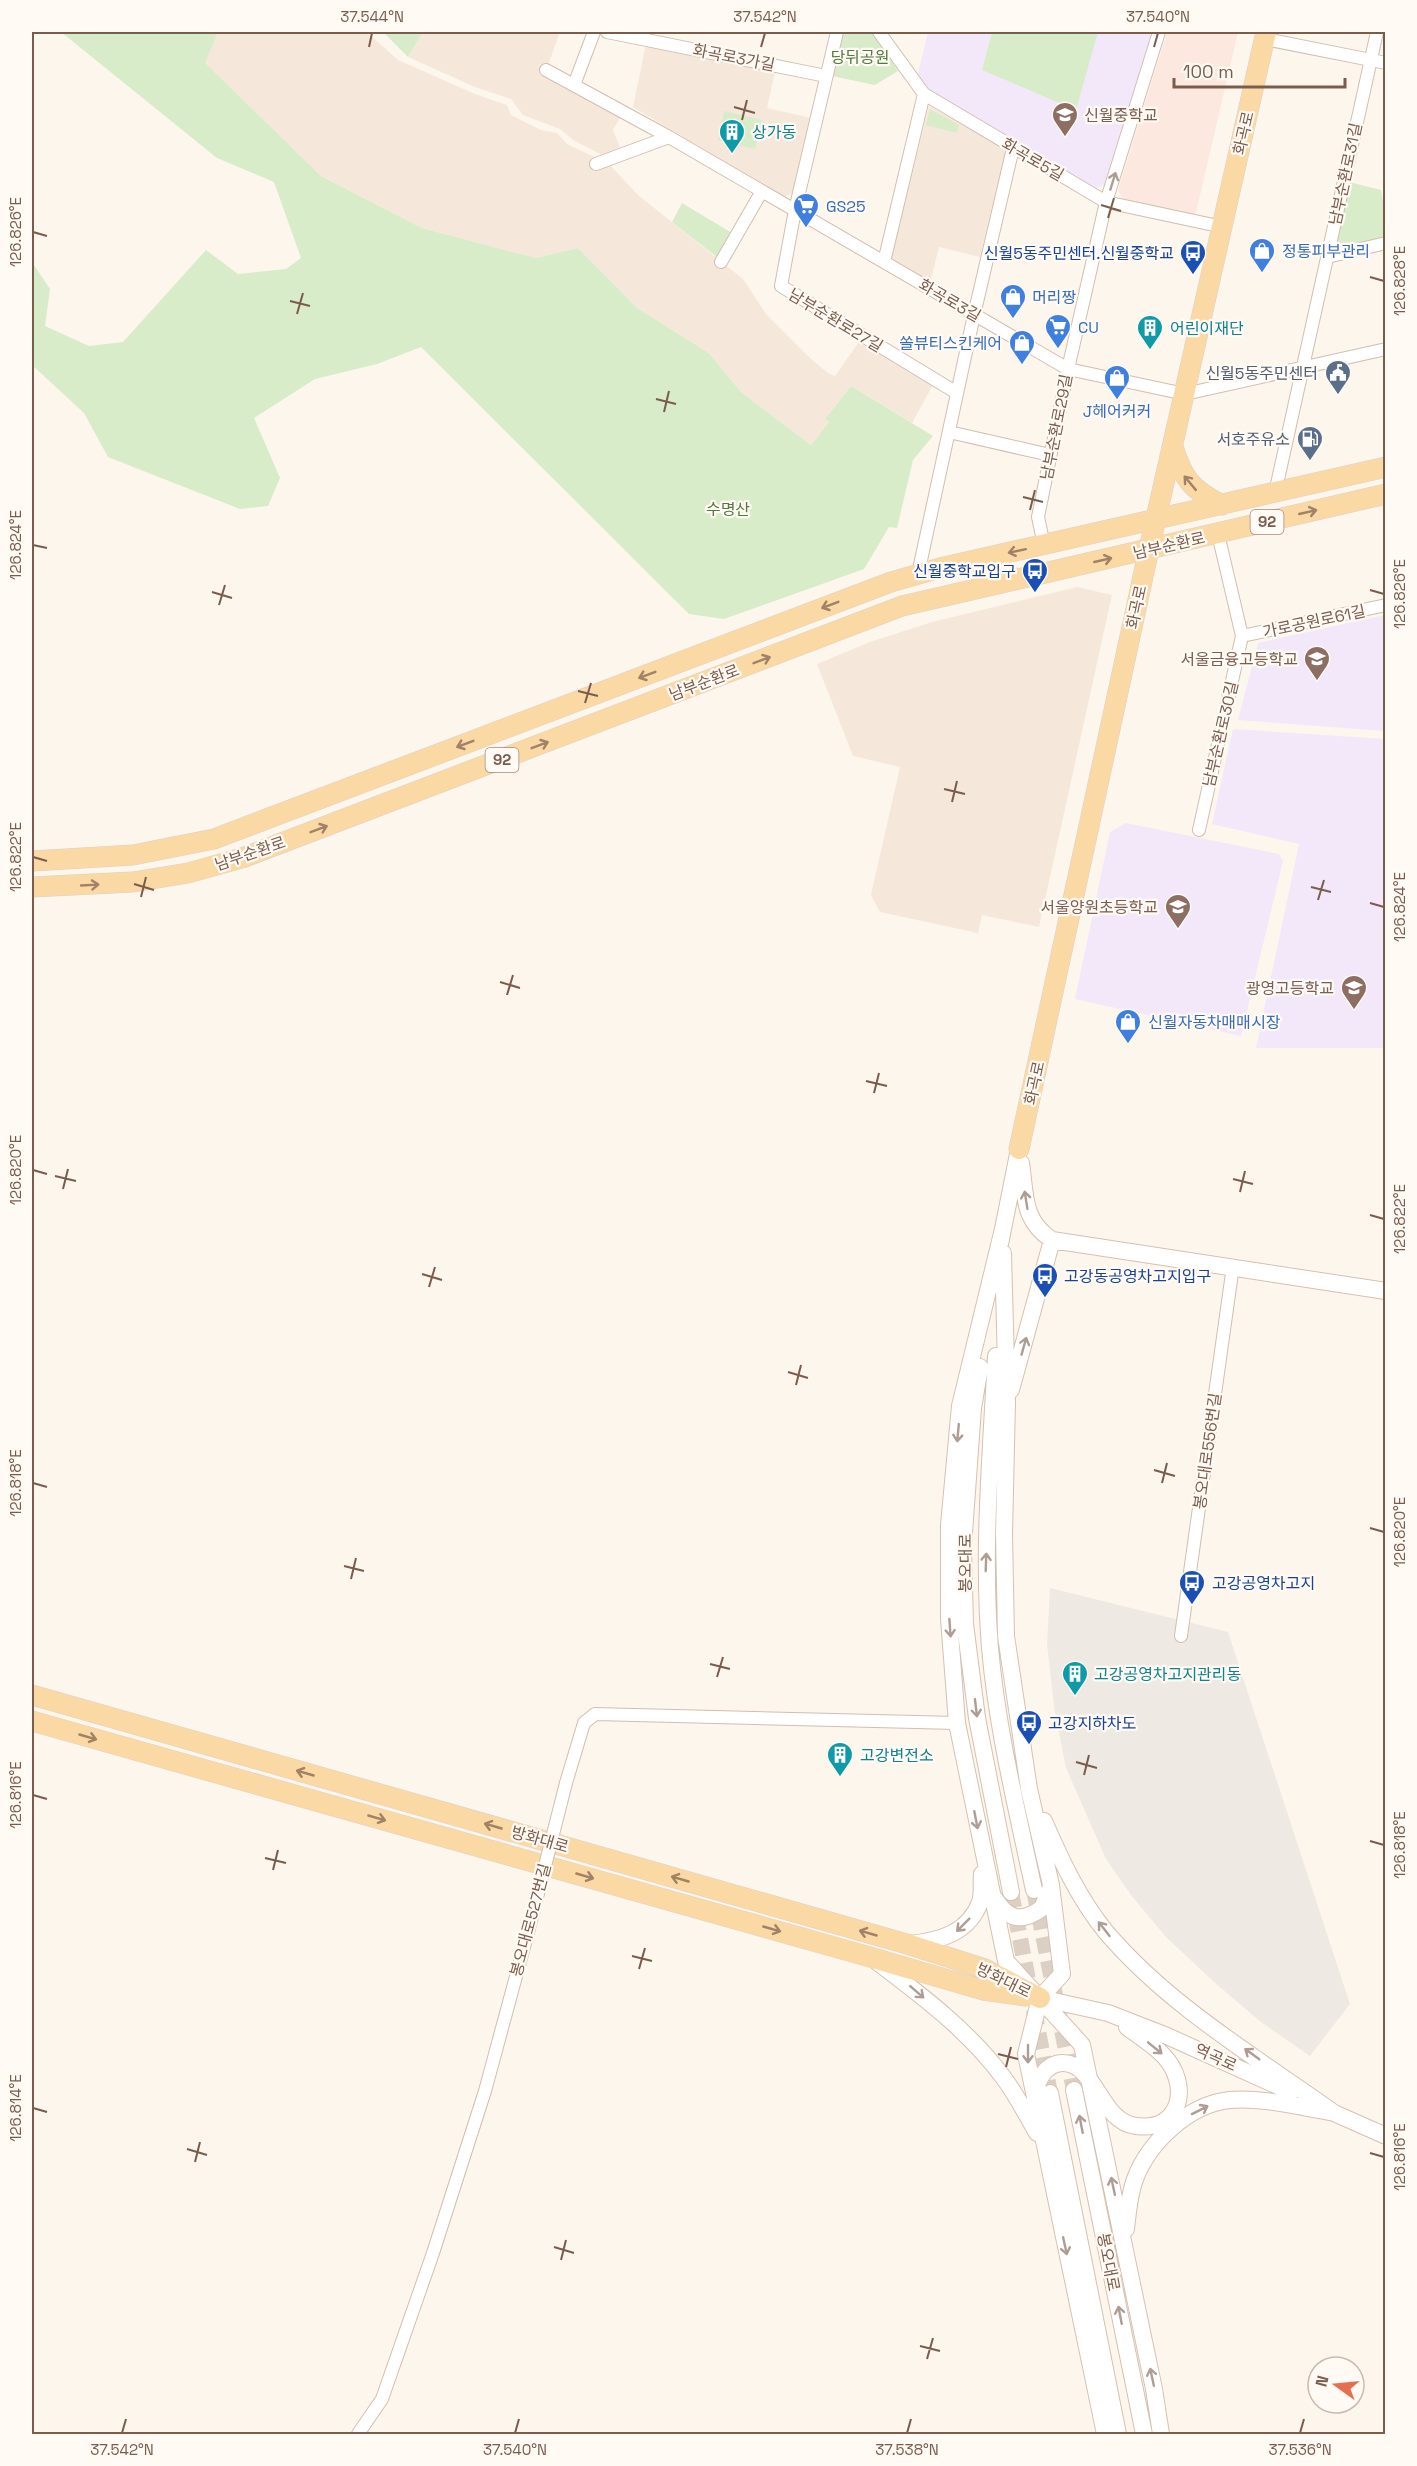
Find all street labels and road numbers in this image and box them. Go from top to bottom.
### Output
street label: 화곡로3가길 [691,39,777,76]
street label: 화곡로 [1228,109,1259,157]
street label: 남부순환로31길 [1324,121,1367,227]
street label: 화곡로5길 [998,133,1068,186]
street label: 화곡로3길 [915,274,985,327]
street label: 남부순환로27길 [785,284,887,357]
street label: 남부순환로29길 [1036,372,1077,482]
road number: 92 [1250,510,1284,534]
street label: 남부순환로 [1131,527,1208,564]
street label: 화곡로 [1122,583,1151,631]
street label: 가로공원로61길 [1261,600,1368,643]
street label: 남부순환로 [666,659,743,705]
street label: 남부순환로30길 [1198,679,1243,789]
road number: 92 [486,748,518,772]
street label: 남부순환로 [212,831,289,875]
street label: 화곡로 [1020,1059,1049,1107]
street label: 봉오대로556번길 [1189,1392,1226,1511]
street label: 봉오대로 [955,1533,976,1592]
street label: 방화대로 [509,1821,571,1858]
street label: 봉오대로527번길 [505,1861,556,1979]
street label: 방화대로 [973,1958,1035,2003]
street label: 역곡로 [1191,2039,1240,2076]
street label: 봉오대로 [1093,2231,1124,2293]

